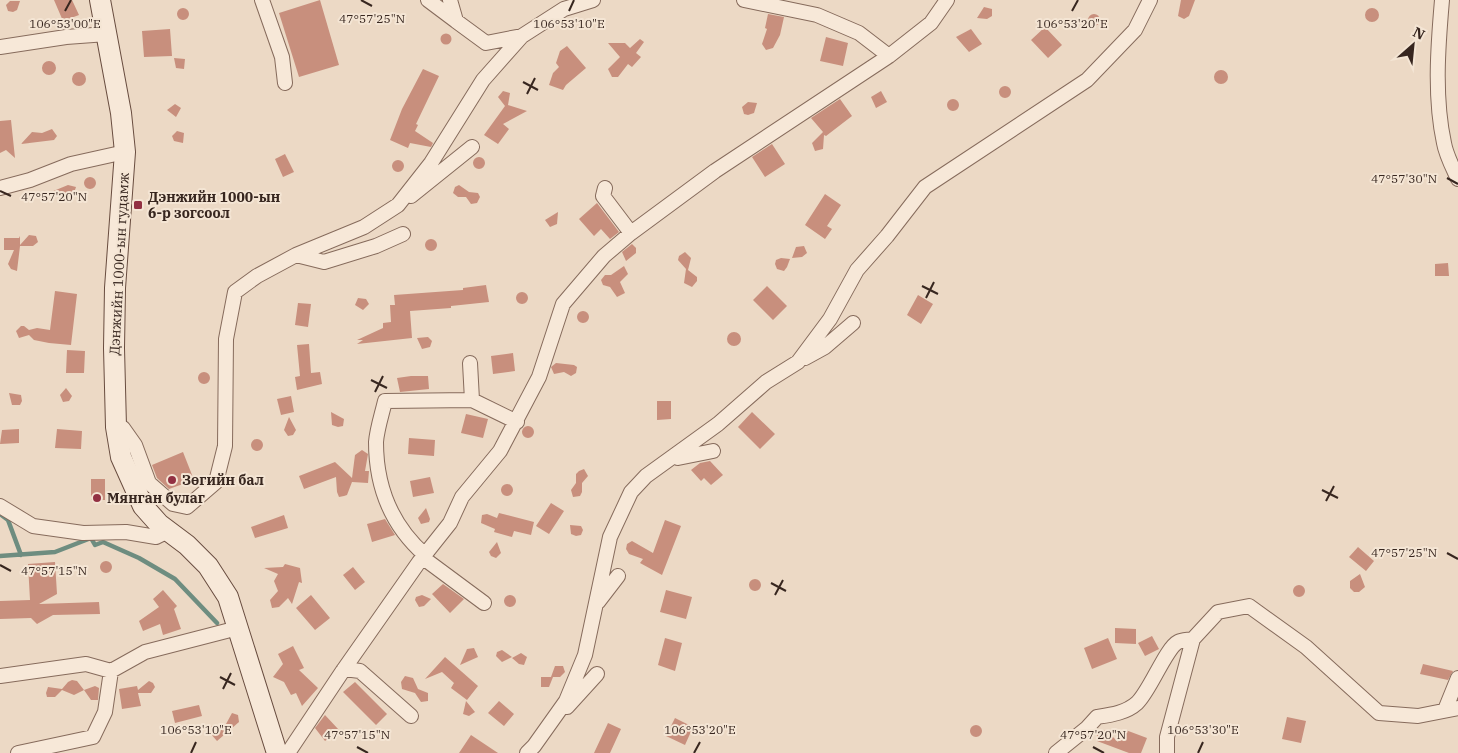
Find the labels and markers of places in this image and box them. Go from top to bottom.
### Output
place label: Дэнжийн 1000-ын 6-р зогсоол [148,188,280,222]
marker: Дэнжийн 1000-ын 6-р зогсоол [132,199,144,211]
place label: Зөгийн бал [182,471,264,489]
marker: Зөгийн бал [166,474,178,486]
place label: Мянган булаг [107,489,205,507]
marker: Мянган булаг [91,492,103,504]

